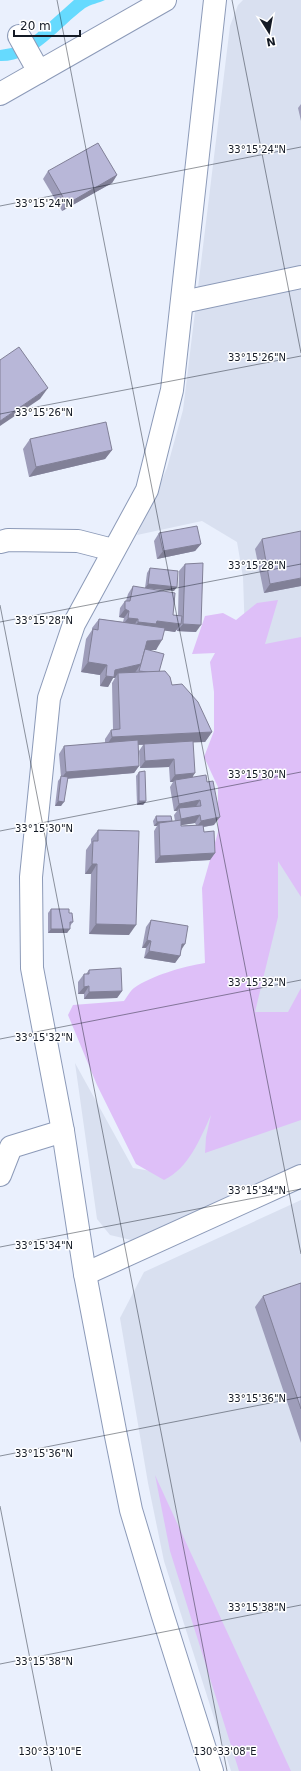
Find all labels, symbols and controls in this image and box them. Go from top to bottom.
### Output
scale bar [14,12,80,38]
north arrow [249,12,289,52]
text: 20 m [20,19,51,33]
text: N [265,34,277,49]
text: 33°15'24"N [228,144,286,155]
text: 33°15'24"N [15,198,73,209]
text: 33°15'26"N [228,352,286,363]
text: 33°15'26"N [15,407,73,418]
text: 33°15'28"N [228,560,286,571]
text: 33°15'28"N [15,615,73,626]
text: 33°15'30"N [228,769,286,780]
text: 33°15'30"N [15,823,73,834]
text: 33°15'32"N [228,977,286,988]
text: 33°15'32"N [15,1032,73,1043]
text: 33°15'34"N [228,1185,286,1196]
text: 33°15'34"N [15,1240,73,1251]
text: 33°15'36"N [228,1393,286,1404]
text: 33°15'36"N [15,1448,73,1459]
text: 33°15'38"N [228,1602,286,1613]
text: 33°15'38"N [15,1656,73,1667]
text: 130°33'10"E [18,1746,82,1757]
text: 130°33'08"E [193,1746,257,1757]

